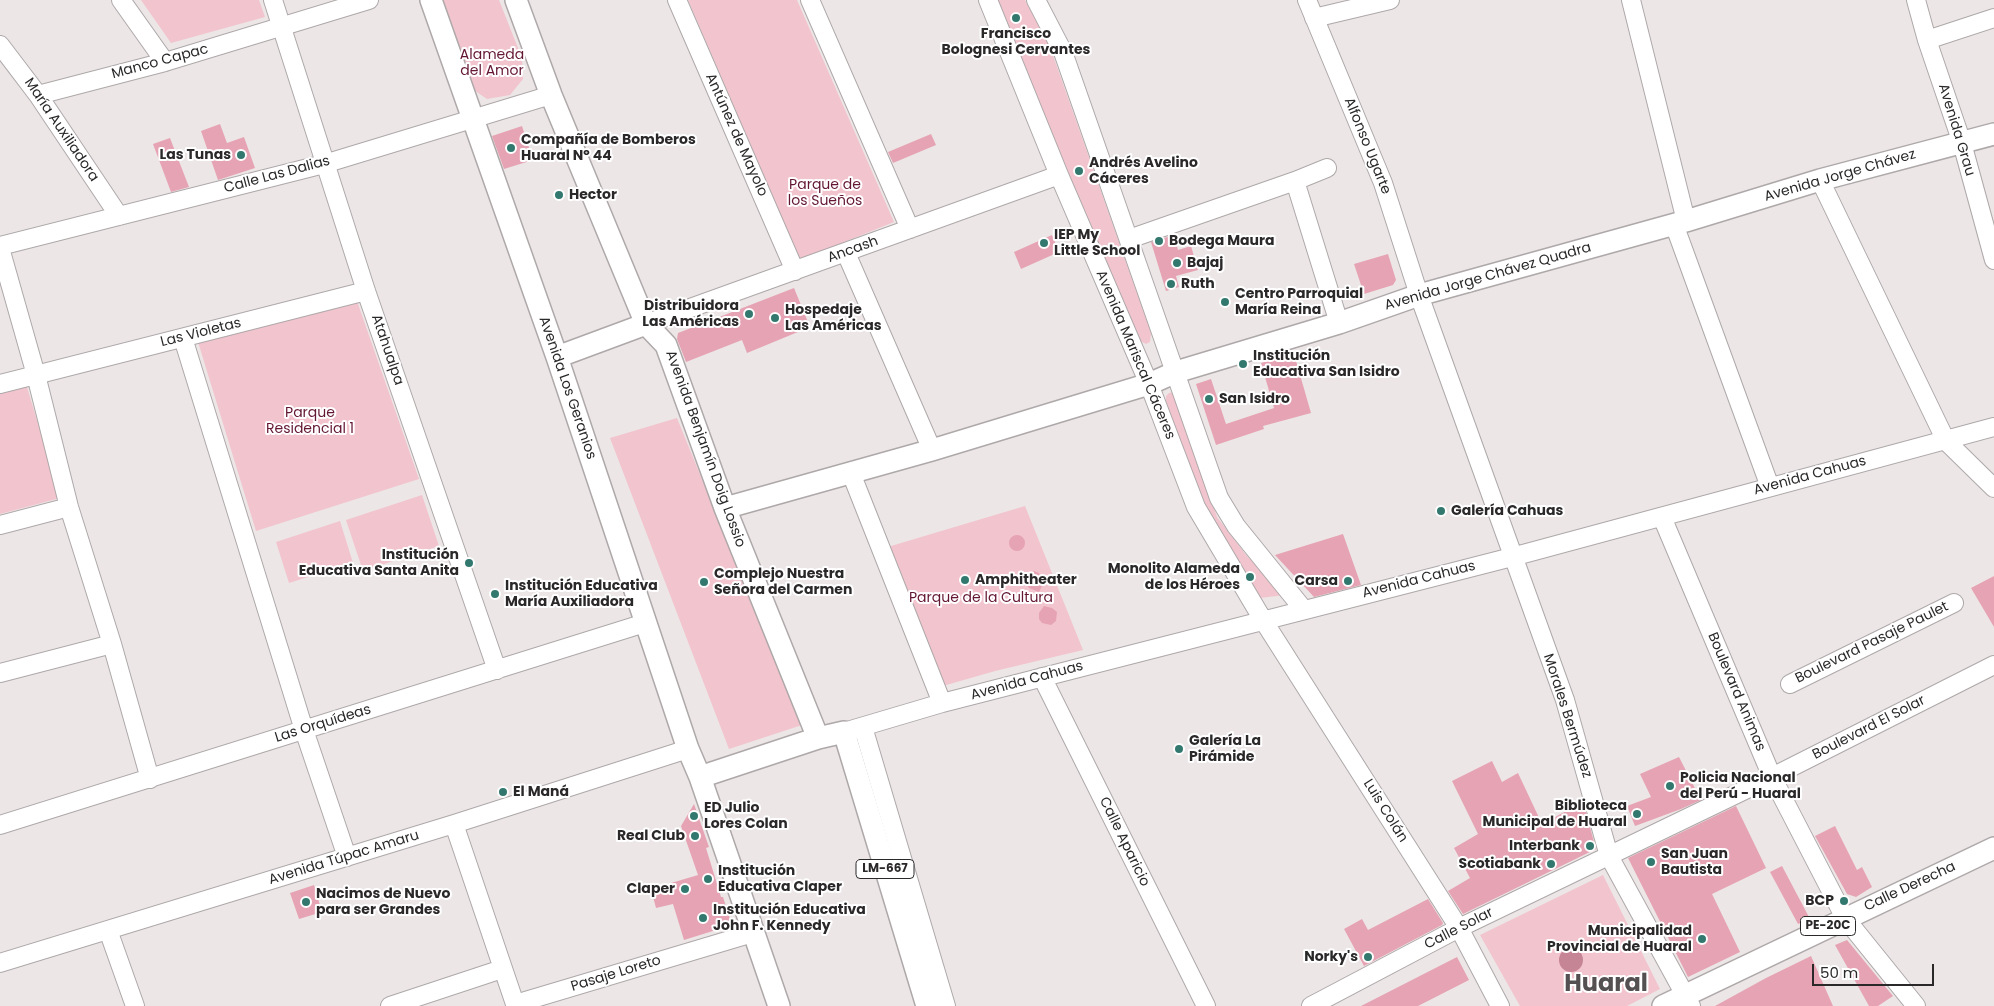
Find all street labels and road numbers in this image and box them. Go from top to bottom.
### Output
street label: Manco Capac [110,41,210,83]
street label: Antúnez de Mayolo [701,71,771,199]
street label: María Auxiliadora [20,75,102,185]
street label: Avenida Grau [1934,82,1978,178]
street label: Alfonso Ugarte [1340,95,1394,197]
street label: Avenida Jorge Chávez [1762,146,1918,206]
street label: Calle Las Dalias [222,153,332,197]
street label: Ancash [825,233,881,267]
street label: Avenida Jorge Chávez Quadra [1383,239,1593,315]
street label: Avenida Mariscal Cáceres [1092,268,1178,442]
street label: Atahualpa [367,312,407,388]
street label: Avenida Los Geranios [535,314,599,462]
street label: Las Violetas [159,315,243,351]
street label: Avenida Benjamín Doig Lossio [661,348,749,550]
street label: Avenida Cahuas [1752,453,1868,499]
street label: Avenida Cahuas [1361,558,1477,602]
street label: Boulevard Pasaje Paulet [1793,599,1951,687]
street label: Boulevard Animas [1703,630,1769,754]
street label: Morales Bermúdez [1539,652,1595,780]
street label: Avenida Cahuas [969,658,1085,704]
street label: Boulevard El Solar [1810,692,1928,764]
street label: Las Orquídeas [273,701,373,747]
street label: Luis Colán [1359,776,1411,846]
street label: Calle Aparicio [1095,794,1153,890]
street label: Avenida Túpac Amaru [267,827,421,889]
street label: Calle Derecha [1862,858,1958,916]
road number: LM-667 [856,860,914,879]
street label: Calle Solar [1422,905,1496,953]
road number: PE-20C [1800,916,1856,936]
street label: Pasaje Loreto [569,952,663,996]

